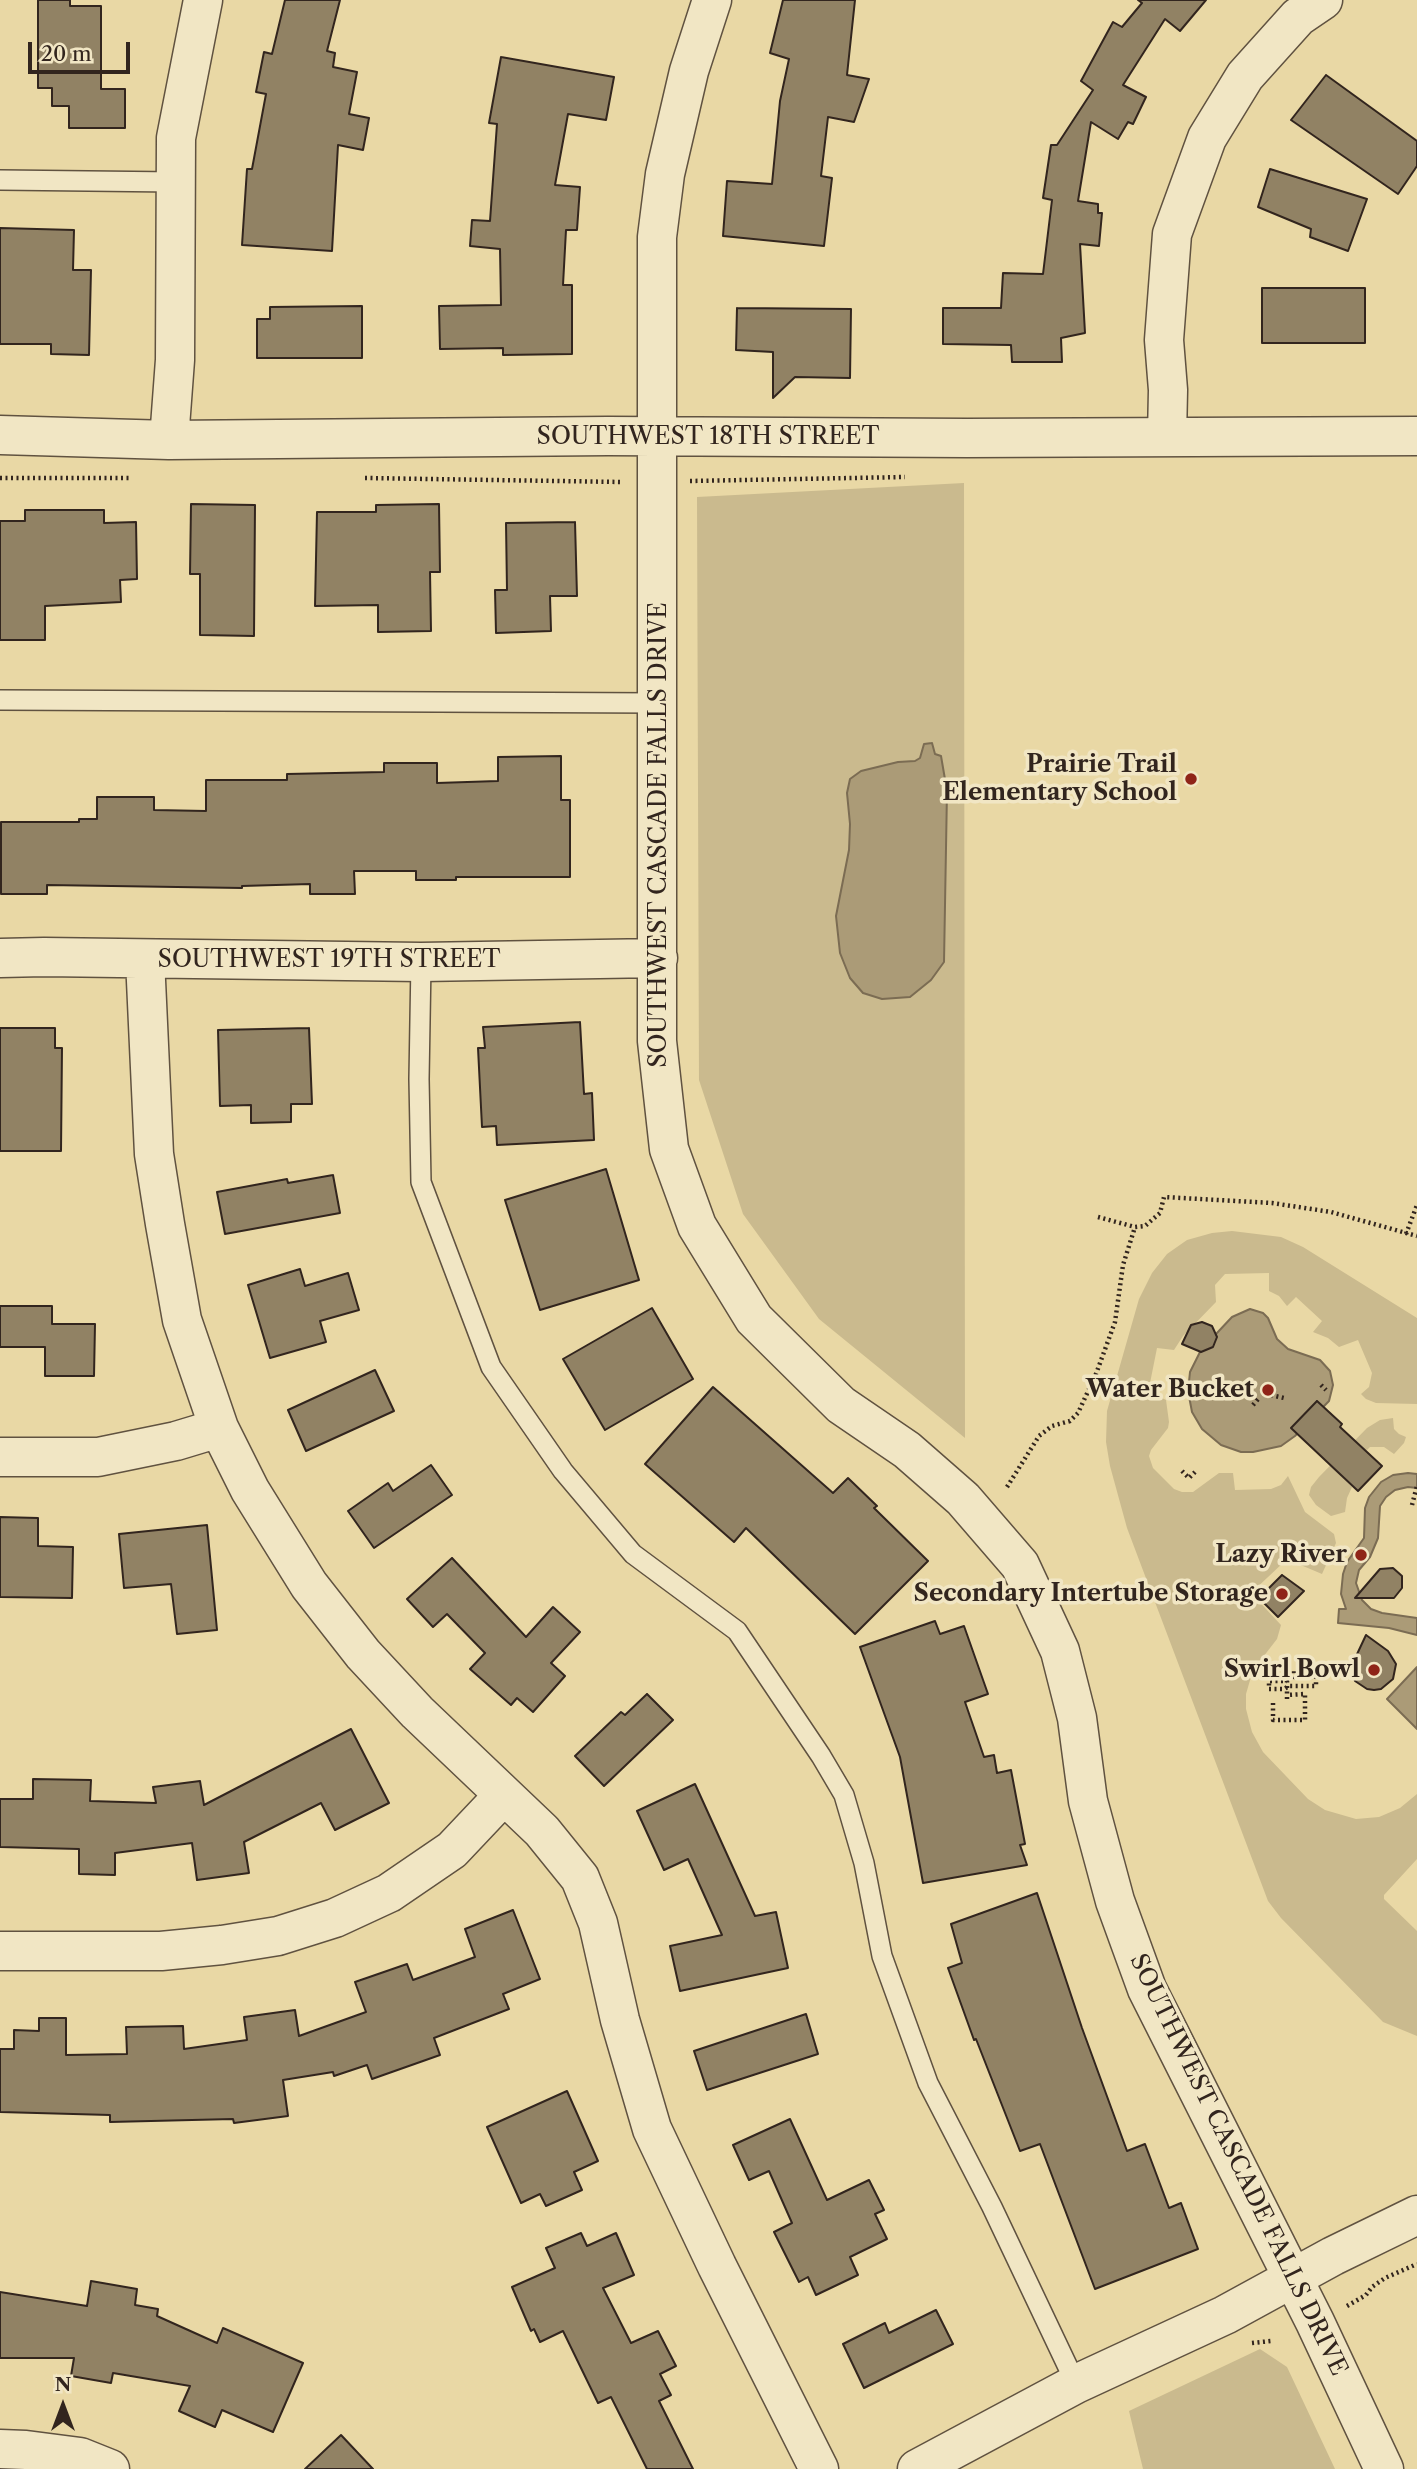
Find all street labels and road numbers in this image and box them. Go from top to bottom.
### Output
street label: SOUTHWEST 18TH STREET [537,423,879,451]
street label: SOUTHWEST CASCADE FALLS DRIVE [645,602,673,1068]
street label: SOUTHWEST 19TH STREET [158,946,500,974]
street label: SOUTHWEST CASCADE FALLS DRIVE [1123,1949,1353,2381]

